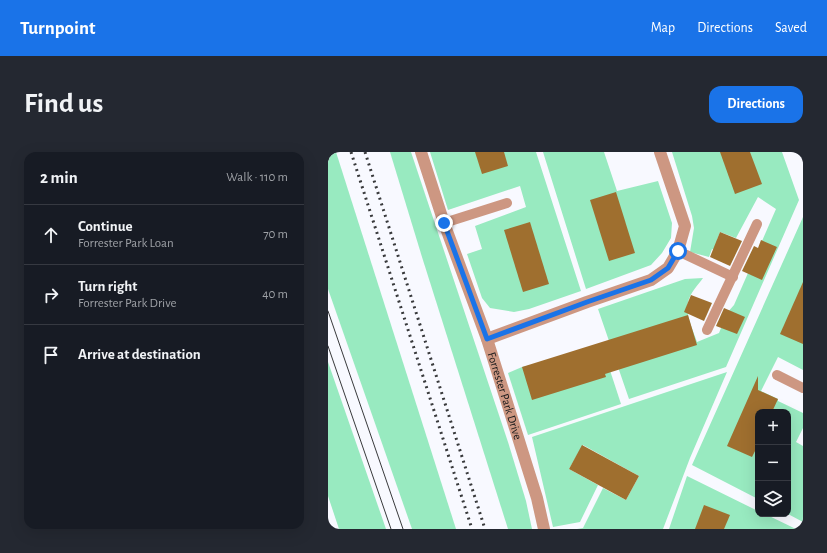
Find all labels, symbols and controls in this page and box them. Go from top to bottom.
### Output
text: Turnpoint [20,19,95,38]
text: Map [651,21,675,35]
text: Directions [697,21,753,35]
text: Saved [775,21,807,35]
button: Directions [709,86,803,123]
text: Find us [24,90,103,118]
text: 2 min [40,169,78,186]
text: Walk · 110 m [226,171,288,184]
route end [435,214,453,232]
text: Continue [78,219,133,234]
icon: ahead [40,224,62,246]
text: 70 m [263,228,288,241]
text: Forrester Park Loan [78,237,174,250]
route start [669,242,687,260]
text: Turn right [78,279,137,294]
icon: right [40,284,62,306]
text: 40 m [262,288,288,301]
text: Forrester Park Drive [78,297,177,310]
icon: arrive [40,344,62,366]
text: Arrive at destination [78,347,201,362]
street label: Forrester Park Drive [485,351,524,441]
map controls [755,409,791,517]
button: + [755,409,791,445]
button: − [755,445,791,481]
button: layers [755,481,791,517]

